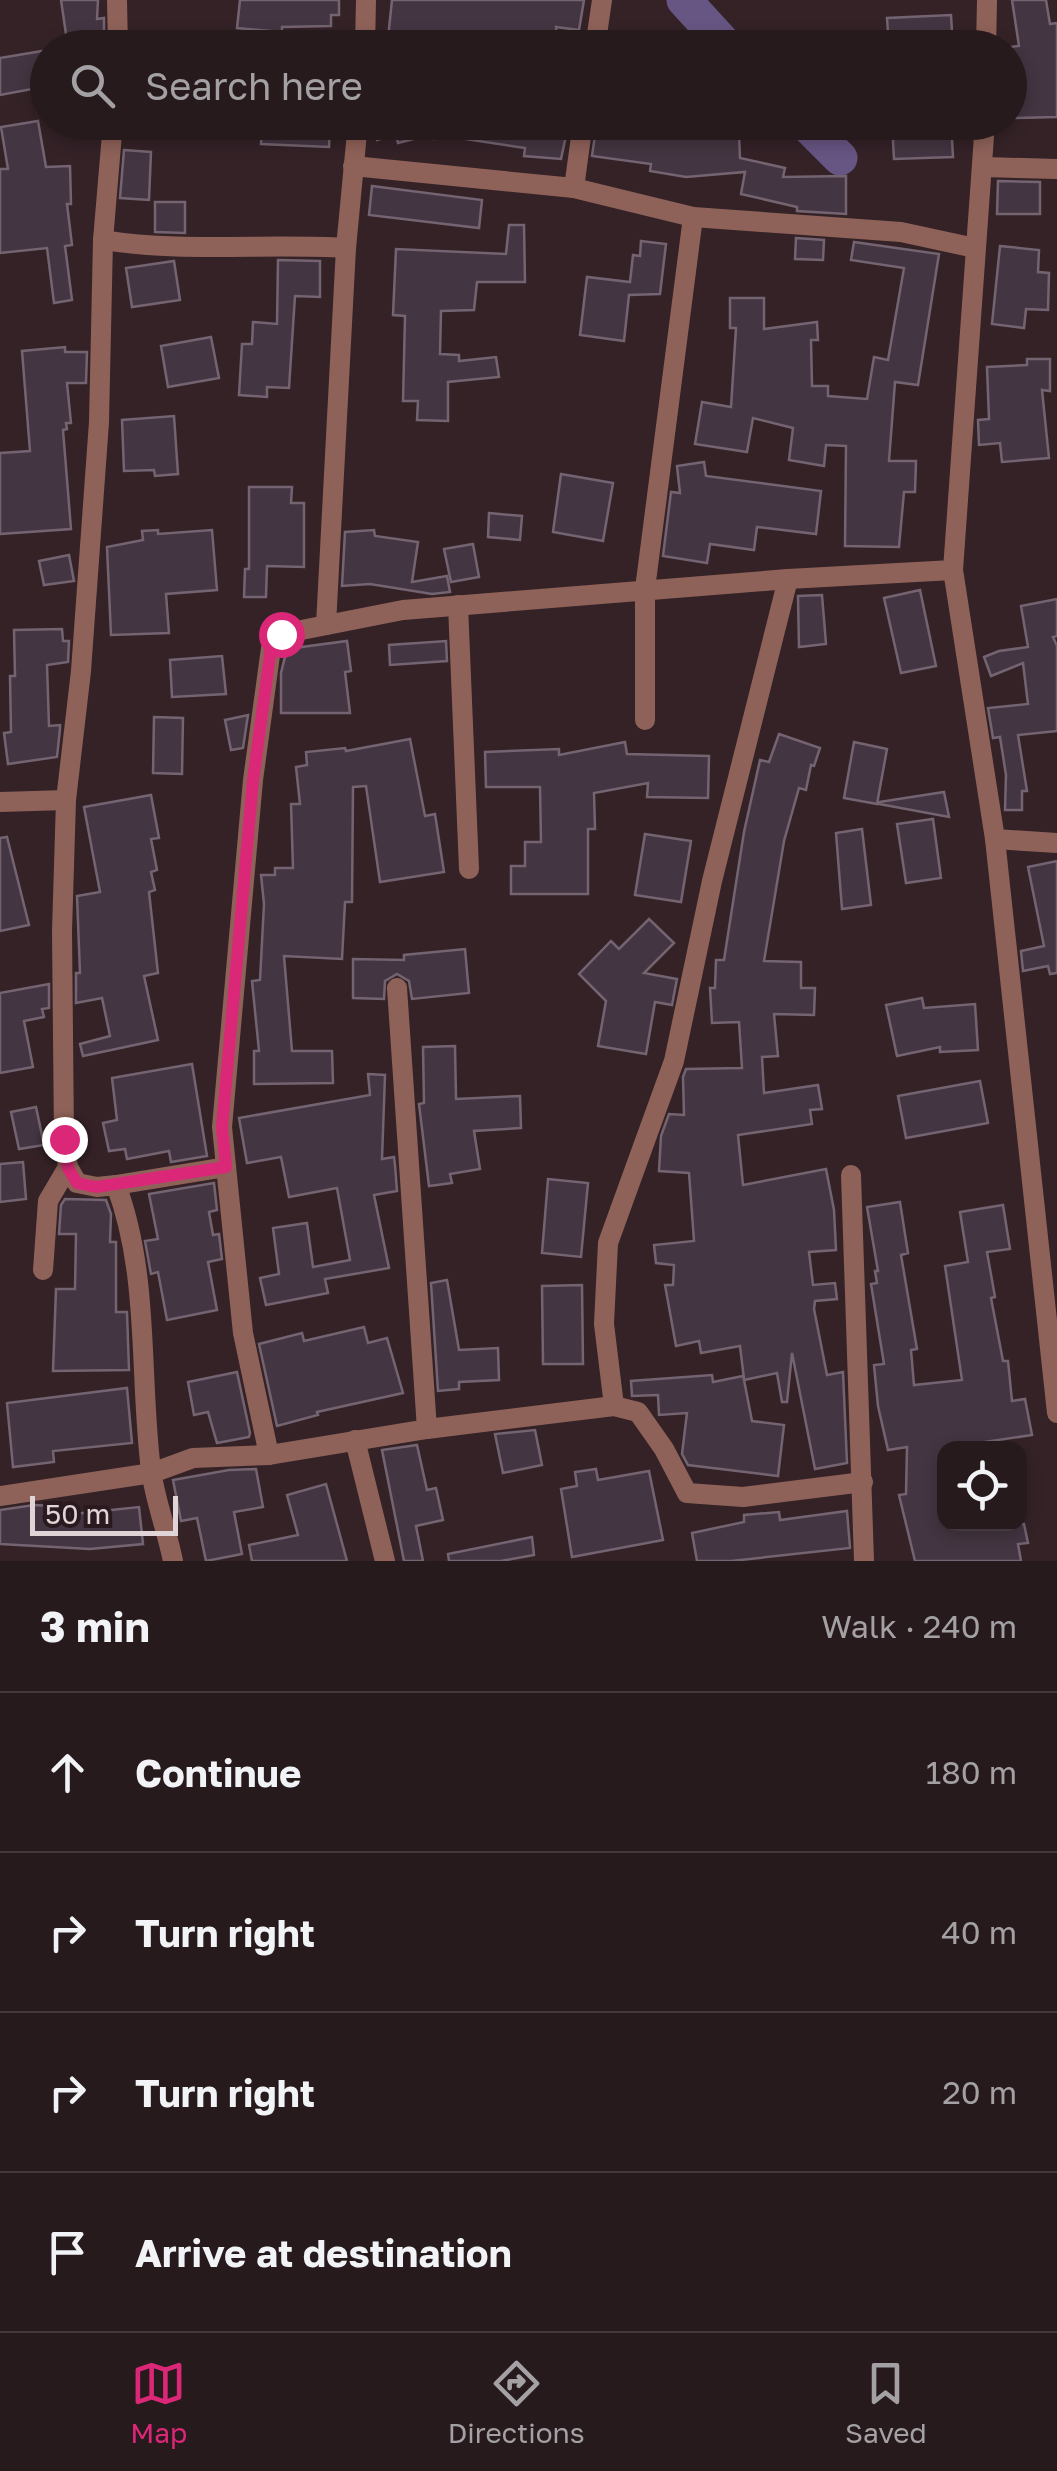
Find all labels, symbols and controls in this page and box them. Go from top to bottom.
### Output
search box [30,30,1027,140]
icon: search [65,58,120,113]
text: Search here [145,63,363,108]
route start [259,612,305,658]
route end [42,1117,88,1163]
map controls [937,1441,1027,1531]
button: locate [937,1441,1027,1531]
scale bar [30,1491,178,1536]
text: 50 m [45,1497,110,1530]
text: 3 min [40,1601,150,1651]
text: Walk · 240 m [821,1607,1017,1645]
icon: ahead [40,1745,95,1800]
text: Continue [135,1750,301,1795]
text: 180 m [926,1753,1017,1791]
icon: right [40,1905,95,1960]
text: Turn right [135,1910,315,1955]
text: 40 m [941,1913,1017,1951]
icon: right [40,2065,95,2120]
text: Turn right [135,2070,315,2115]
text: 20 m [942,2073,1017,2111]
icon: arrive [40,2225,95,2280]
text: Arrive at destination [135,2230,512,2275]
tab: Map [130,2356,187,2449]
tab: Directions [448,2356,585,2449]
tab: Saved [845,2356,927,2449]

